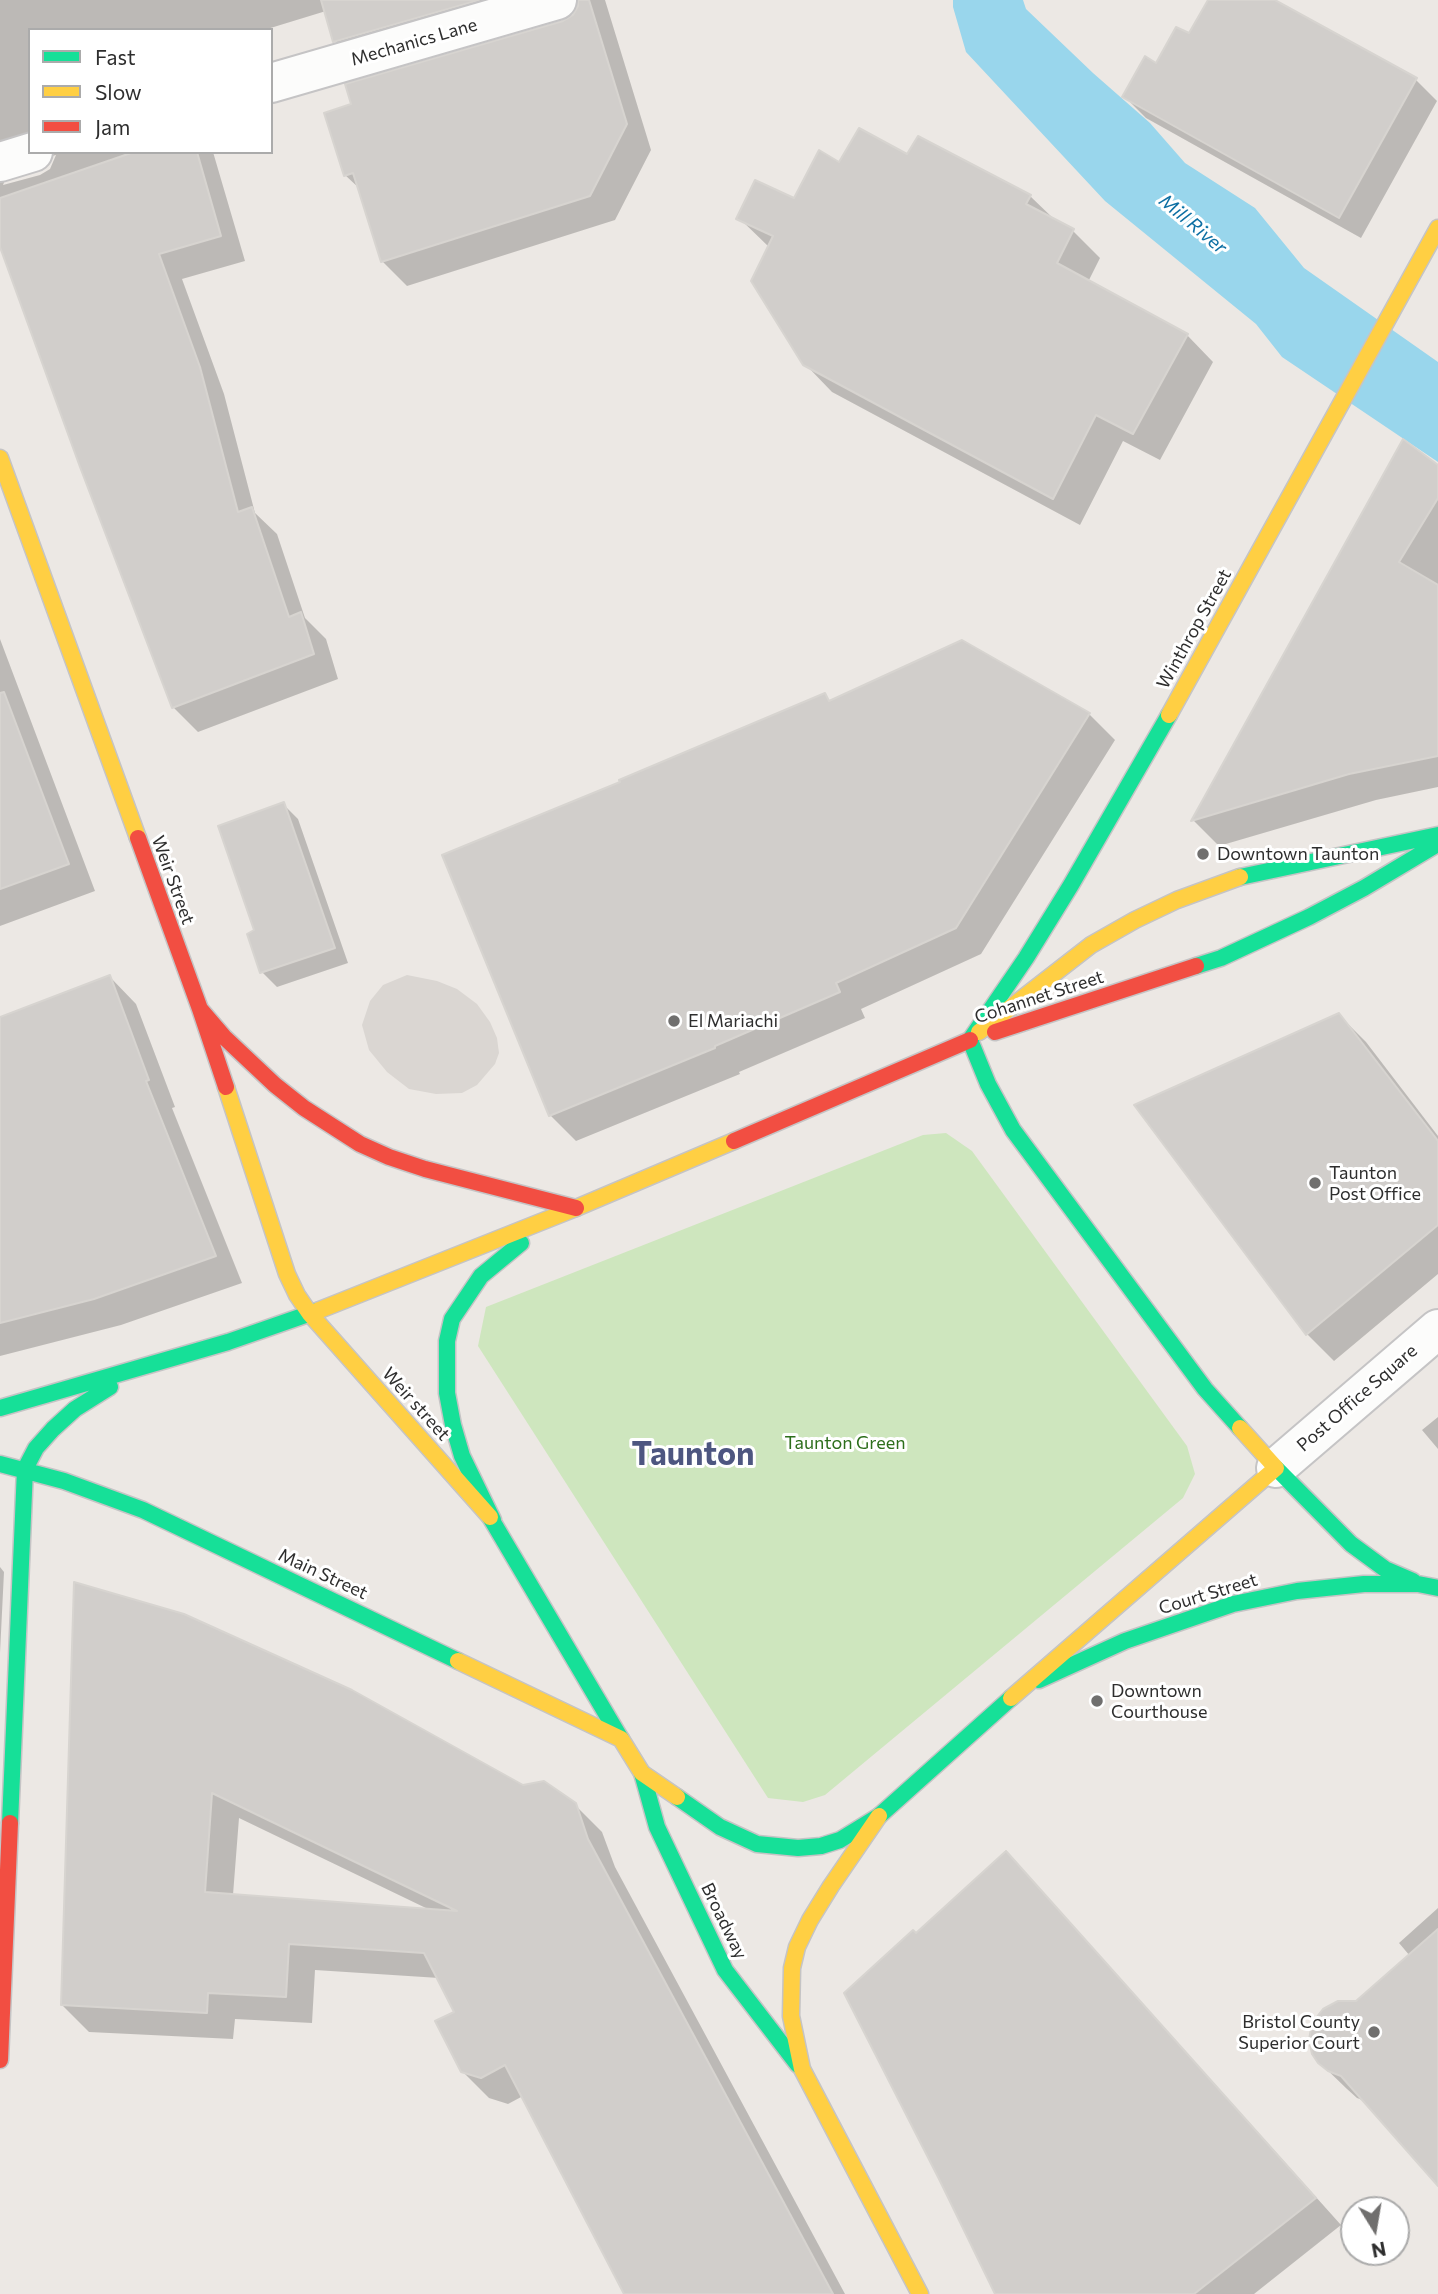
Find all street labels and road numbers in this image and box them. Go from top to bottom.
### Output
street label: Mechanics Lane [348,14,480,70]
street label: Winthrop Street [1152,565,1236,693]
street label: Weir Street [147,833,199,927]
street label: Cohannet Street [972,966,1106,1028]
street label: Post Office Square [1292,1340,1422,1456]
street label: Weir street [378,1363,454,1445]
street label: Main Street [275,1544,371,1604]
street label: Court Street [1156,1569,1260,1619]
street label: Broadway [696,1879,752,1963]

